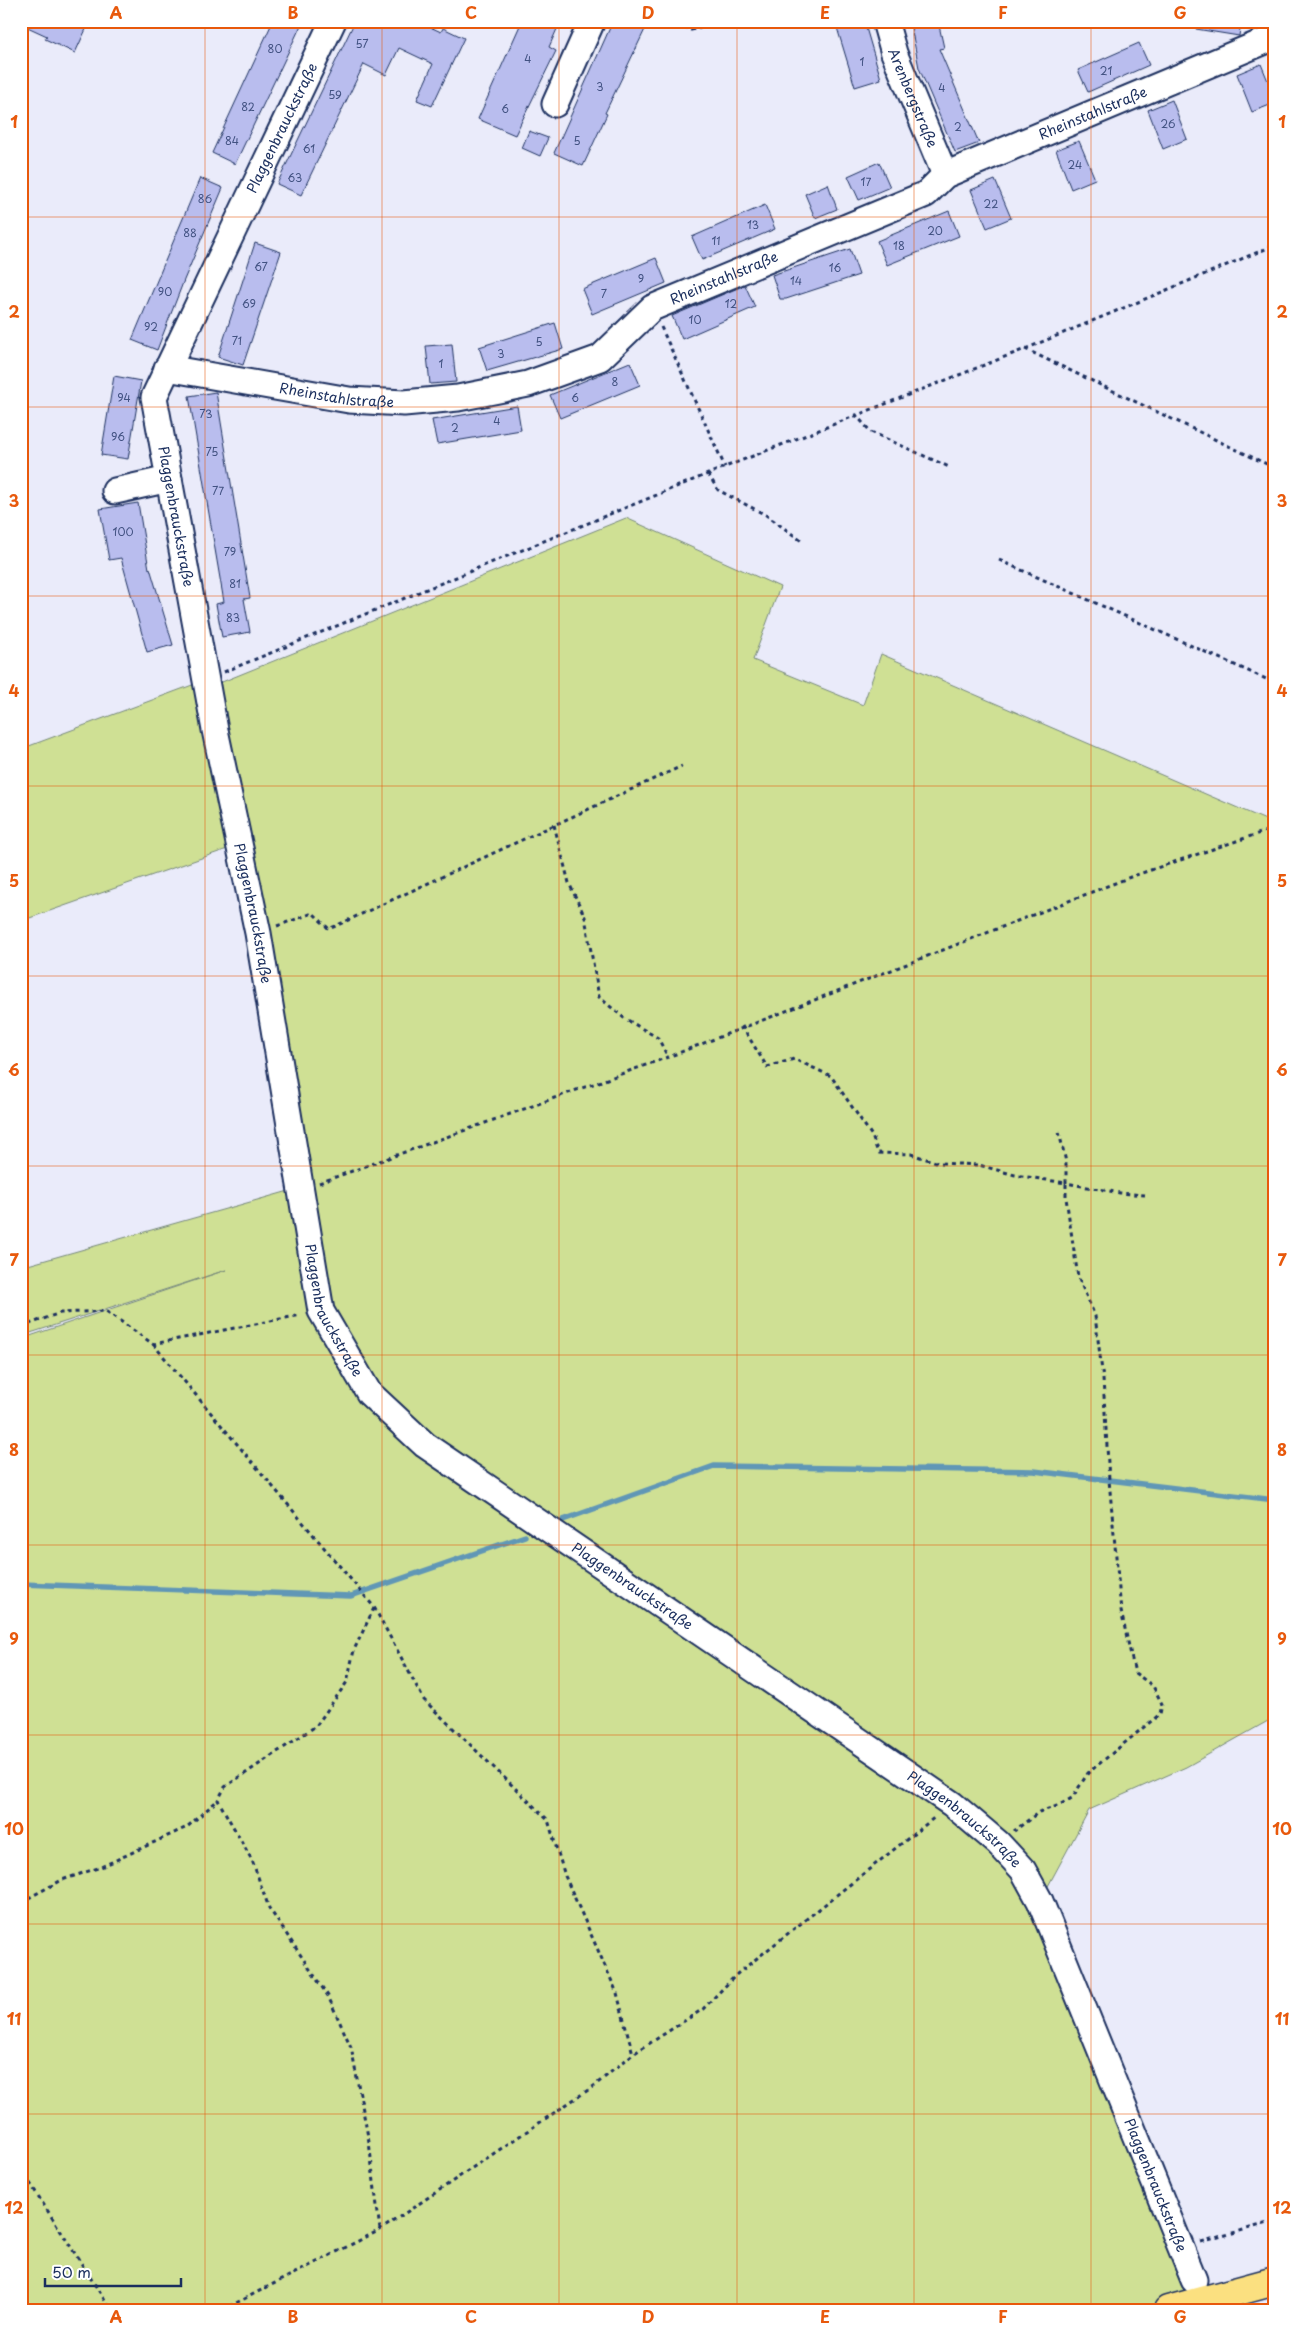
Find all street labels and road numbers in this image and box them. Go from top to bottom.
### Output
street label: Arenbergstraße [883,45,943,151]
street label: Plaggenbrauckstraße [241,59,322,196]
street label: Rheinstahlstraße [1035,81,1150,145]
street label: Rheinstahlstraße [666,246,781,310]
street label: Rheinstahlstraße [278,377,395,412]
street label: Plaggenbrauckstraße [153,444,200,589]
street label: Plaggenbrauckstraße [229,841,277,985]
street label: Plaggenbrauckstraße [300,1242,368,1380]
street label: Plaggenbrauckstraße [568,1537,698,1635]
street label: Plaggenbrauckstraße [903,1766,1027,1872]
street label: Plaggenbrauckstraße [1119,2115,1193,2255]

